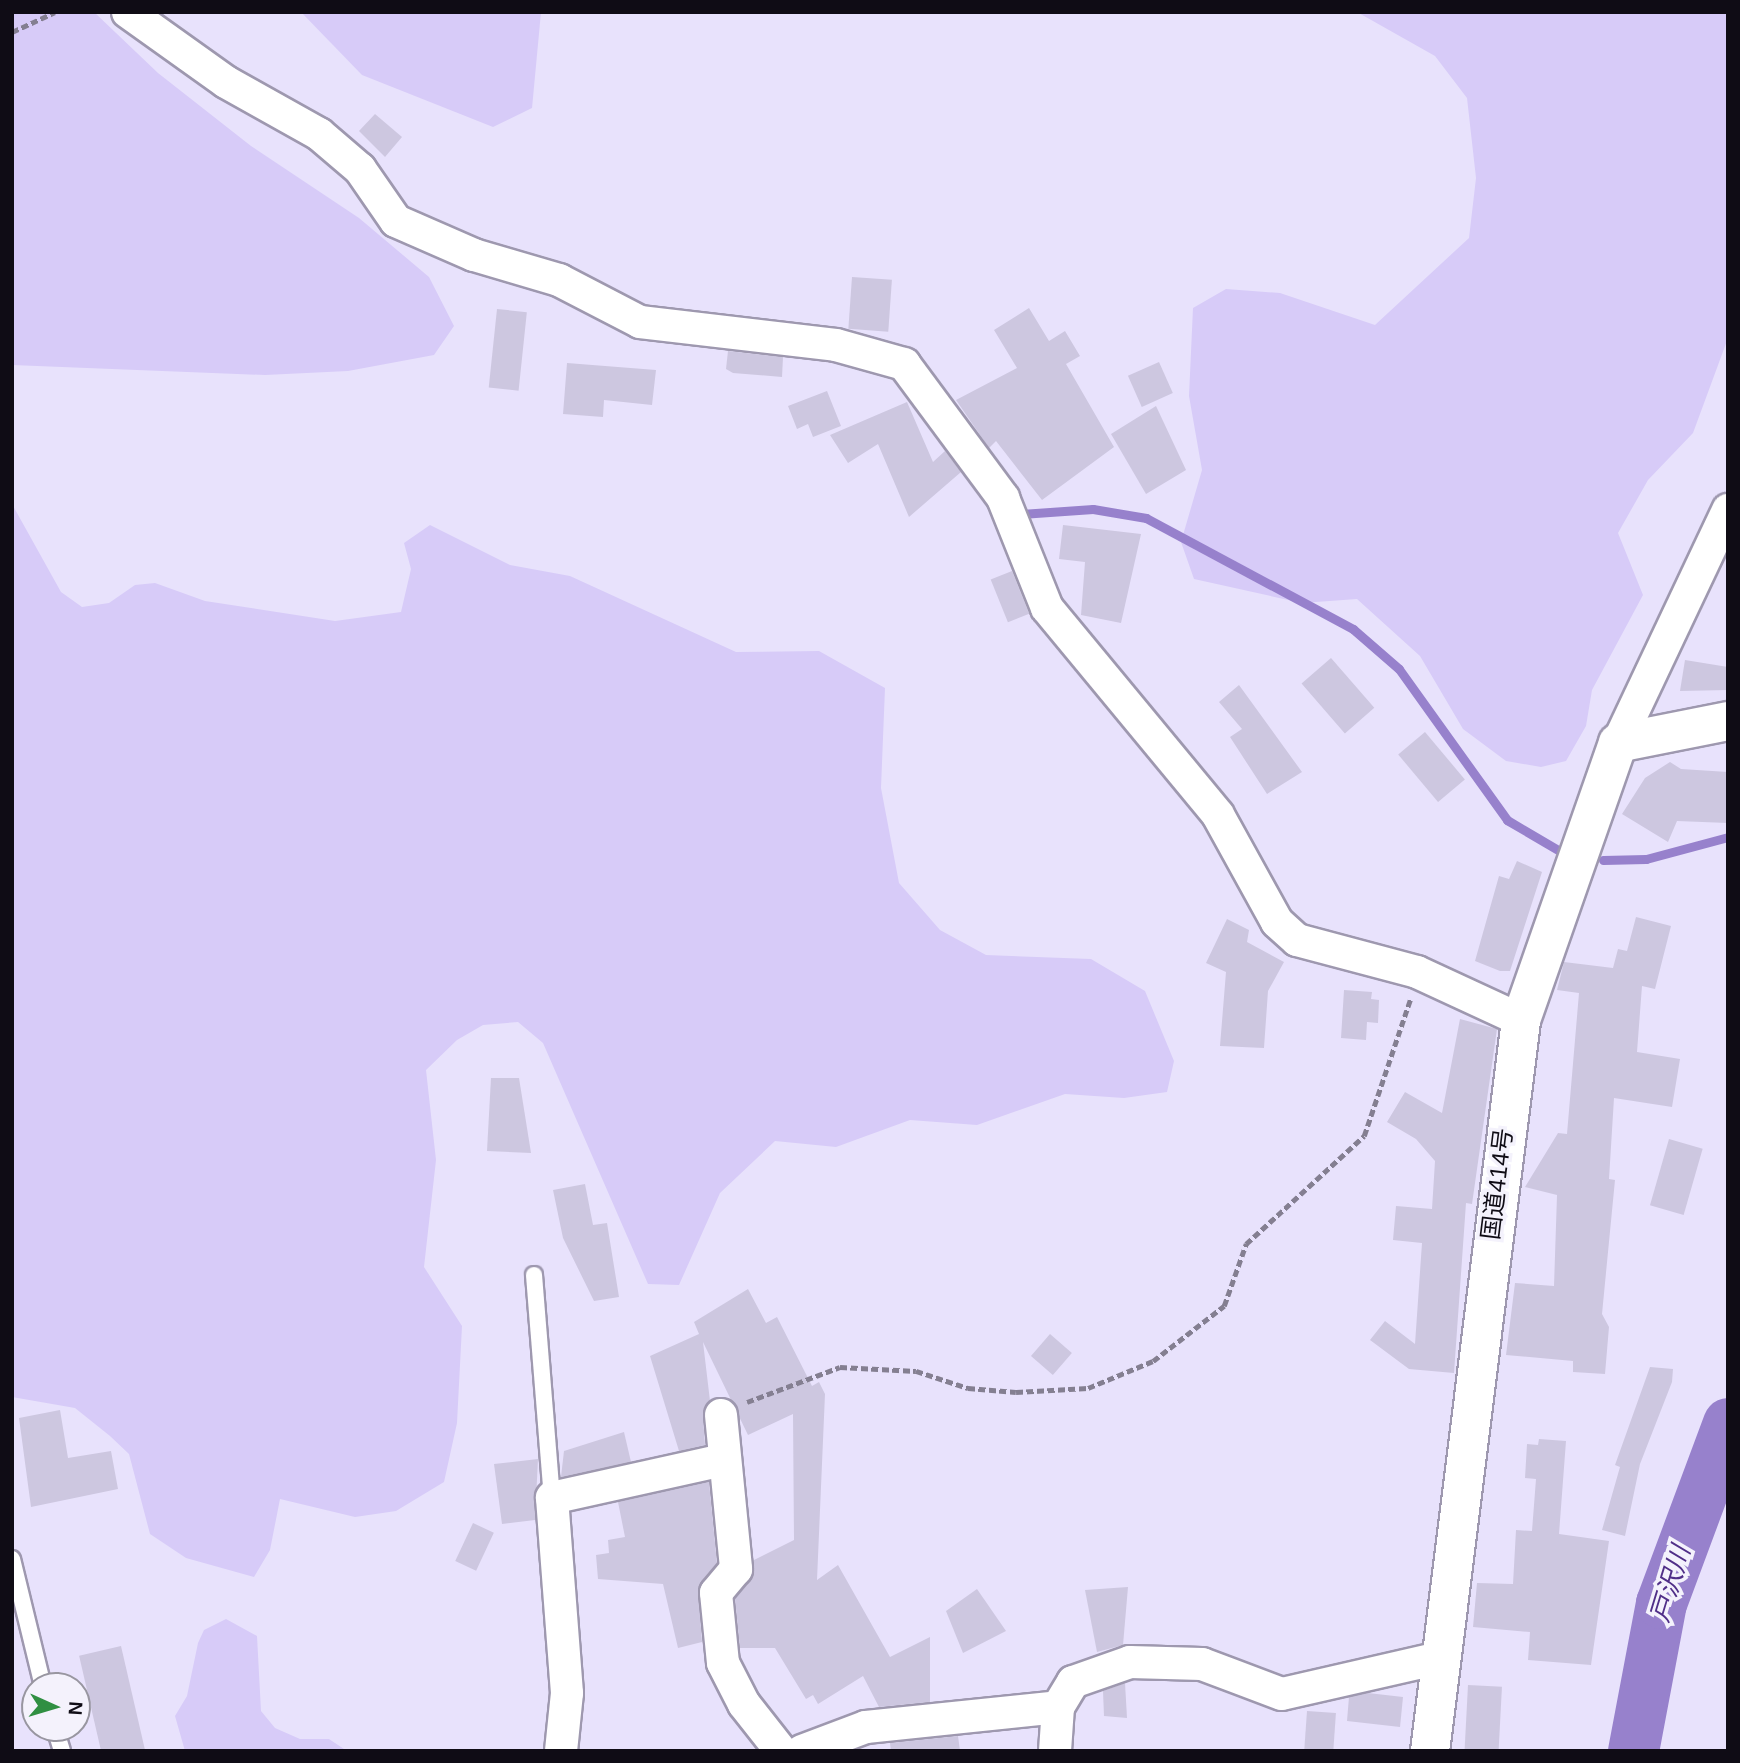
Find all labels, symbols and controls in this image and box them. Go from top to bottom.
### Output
street label: 国道414号 [1476,1127,1518,1241]
water label: 戸沢川 [1645,1542,1697,1626]
north arrow [21,1672,91,1742]
text: N [64,1701,86,1716]

